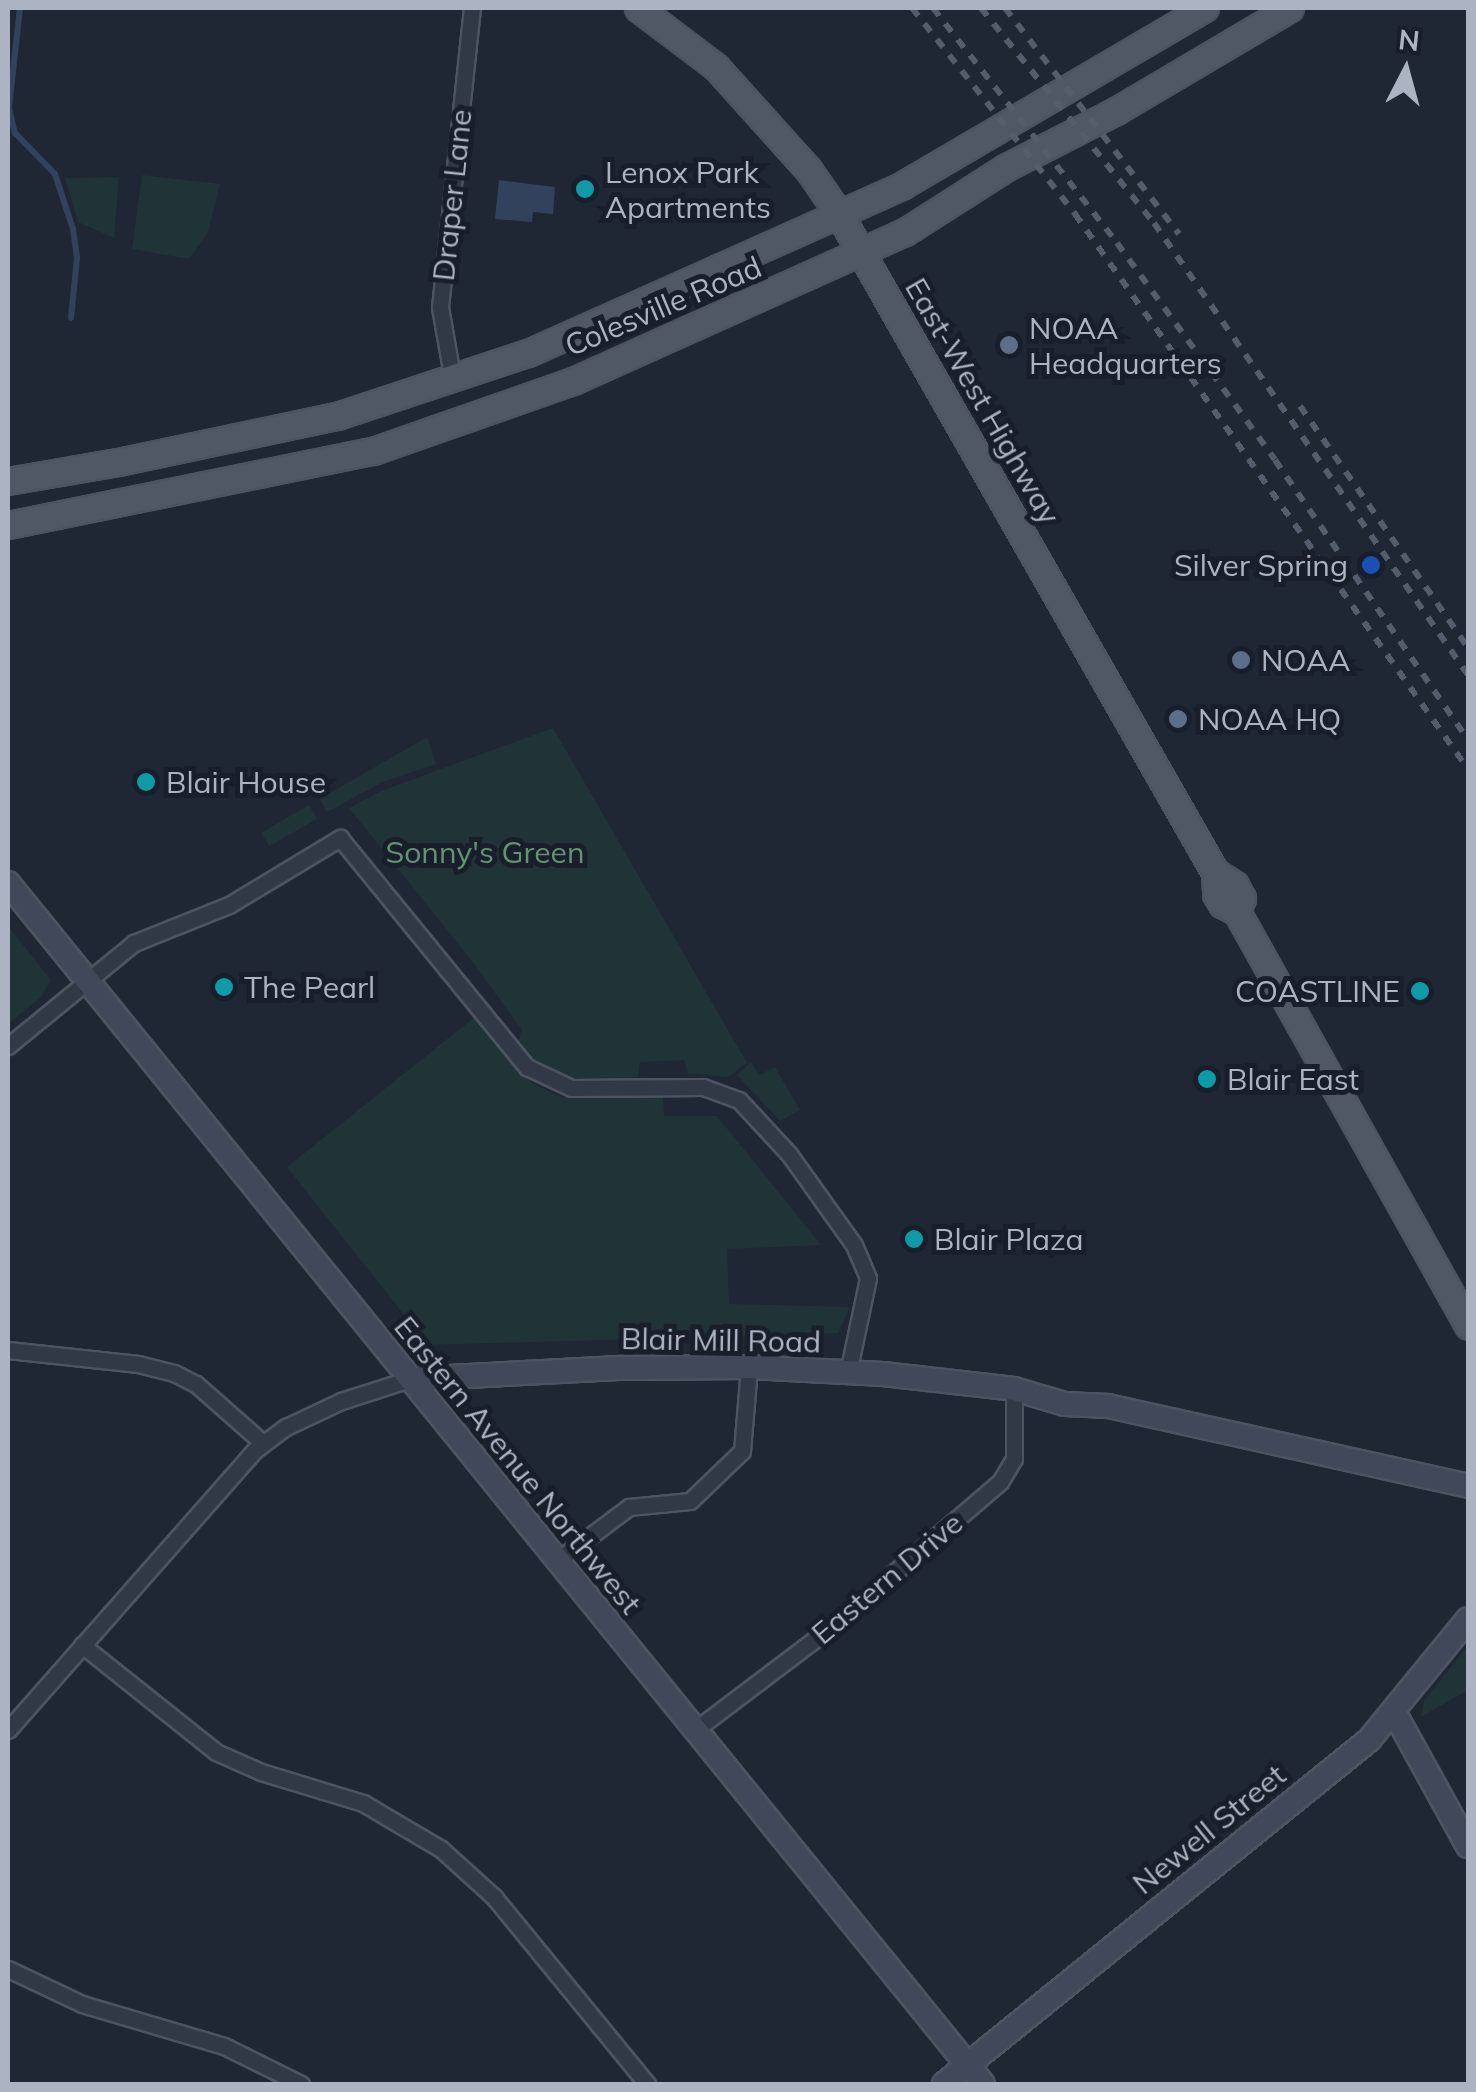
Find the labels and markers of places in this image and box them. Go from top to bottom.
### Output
place label: Lenox Park Apartments [605,154,771,224]
marker: Lenox Park Apartments [574,178,596,200]
place label: NOAA Headquarters [1029,310,1222,380]
marker: NOAA Headquarters [998,334,1020,356]
place label: Silver Spring [1174,547,1348,583]
marker: Silver Spring [1358,552,1384,578]
place label: NOAA [1261,642,1350,678]
marker: NOAA [1230,649,1252,671]
place label: NOAA HQ [1198,701,1341,737]
marker: NOAA HQ [1167,708,1189,730]
place label: Blair House [166,764,326,800]
marker: Blair House [135,771,157,793]
place label: The Pearl [244,969,375,1005]
place label: COASTLINE [1235,973,1400,1009]
marker: The Pearl [213,976,235,998]
marker: COASTLINE [1409,980,1431,1002]
place label: Blair East [1227,1061,1359,1097]
marker: Blair East [1196,1068,1218,1090]
place label: Blair Plaza [934,1221,1083,1257]
marker: Blair Plaza [903,1228,925,1250]

